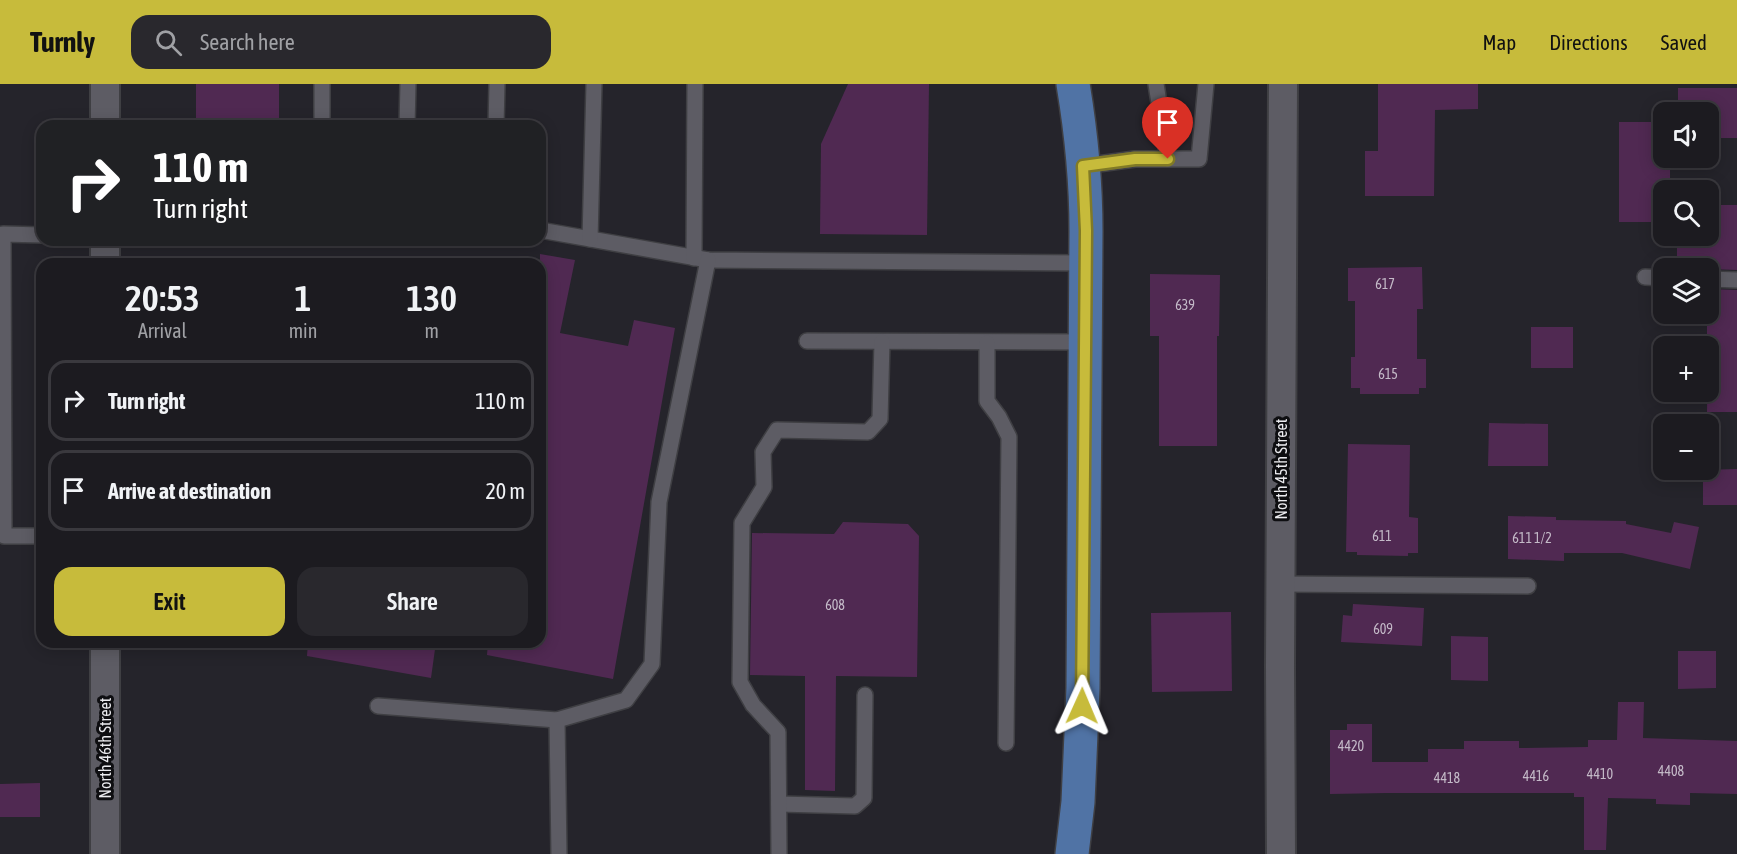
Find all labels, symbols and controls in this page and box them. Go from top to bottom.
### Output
search box [131,15,551,69]
text: Turnly [30,26,95,58]
icon: search [152,26,185,59]
text: Search here [200,29,295,55]
text: Map [1482,30,1516,54]
text: Directions [1549,30,1628,54]
text: Saved [1661,30,1707,54]
pin [1142,97,1193,159]
map controls [1653,102,1719,480]
button: sound [1653,102,1719,168]
icon: arrive [1151,106,1184,139]
text: 110 m [153,143,248,191]
icon: right [54,144,132,222]
button: search [1653,180,1719,246]
text: Turn right [153,193,248,224]
button: layers [1653,258,1719,324]
house number: 617 [1375,276,1395,292]
text: 20:53 [125,277,200,319]
text: 1 [295,277,311,319]
text: 130 [406,277,457,319]
house number: 639 [1175,297,1195,313]
text: Arrival [138,319,187,342]
text: min [289,319,317,342]
text: m [424,319,439,342]
button: + [1653,336,1719,402]
house number: 615 [1378,366,1398,382]
icon: right [57,384,90,417]
text: Turn right [108,388,185,414]
text: 110 m [475,388,525,414]
button: − [1653,414,1719,480]
street label: North 45th Street [1272,418,1290,519]
icon: arrive [57,474,90,507]
text: Arrive at destination [108,478,271,504]
text: 20 m [485,478,525,504]
house number: 611 [1372,528,1392,544]
house number: 611 1/2 [1512,530,1552,546]
button: Exit [54,567,285,636]
button: Share [297,567,528,636]
house number: 608 [825,597,845,613]
house number: 609 [1373,621,1393,637]
position arrow [1050,674,1114,738]
street label: North 46th Street [96,697,114,798]
house number: 4420 [1338,738,1365,754]
house number: 4408 [1658,763,1685,779]
house number: 4410 [1587,766,1614,782]
house number: 4416 [1523,768,1550,784]
house number: 4418 [1434,770,1461,786]

